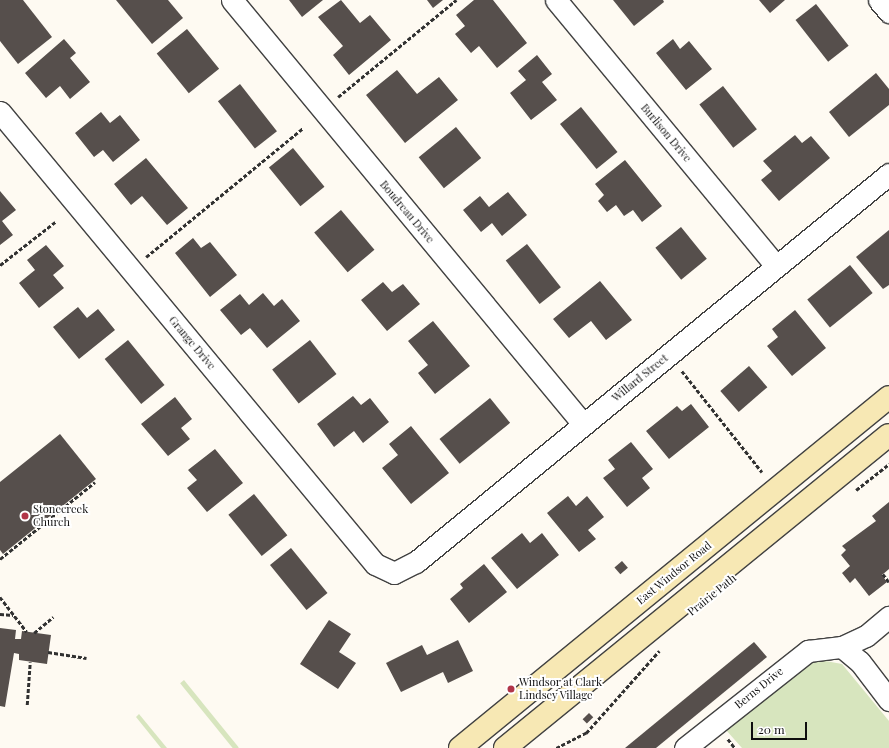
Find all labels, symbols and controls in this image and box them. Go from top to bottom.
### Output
street label: Burlison Drive [638,101,694,165]
street label: Boudreau Drive [377,178,437,246]
street label: Grange Drive [166,314,218,372]
street label: Willard Street [609,351,671,405]
place label: Stonecreek Church [33,503,88,529]
marker: Stonecreek Church [20,511,30,521]
street label: East Windsor Road [634,539,714,607]
street label: Prairie Path [685,571,739,619]
street label: Berns Drive [732,664,786,712]
place label: Windsor at Clark Lindsey Village [519,676,602,702]
marker: Windsor at Clark Lindsey Village [506,684,516,694]
scale bar [753,714,809,740]
text: 20 m [758,721,785,737]

